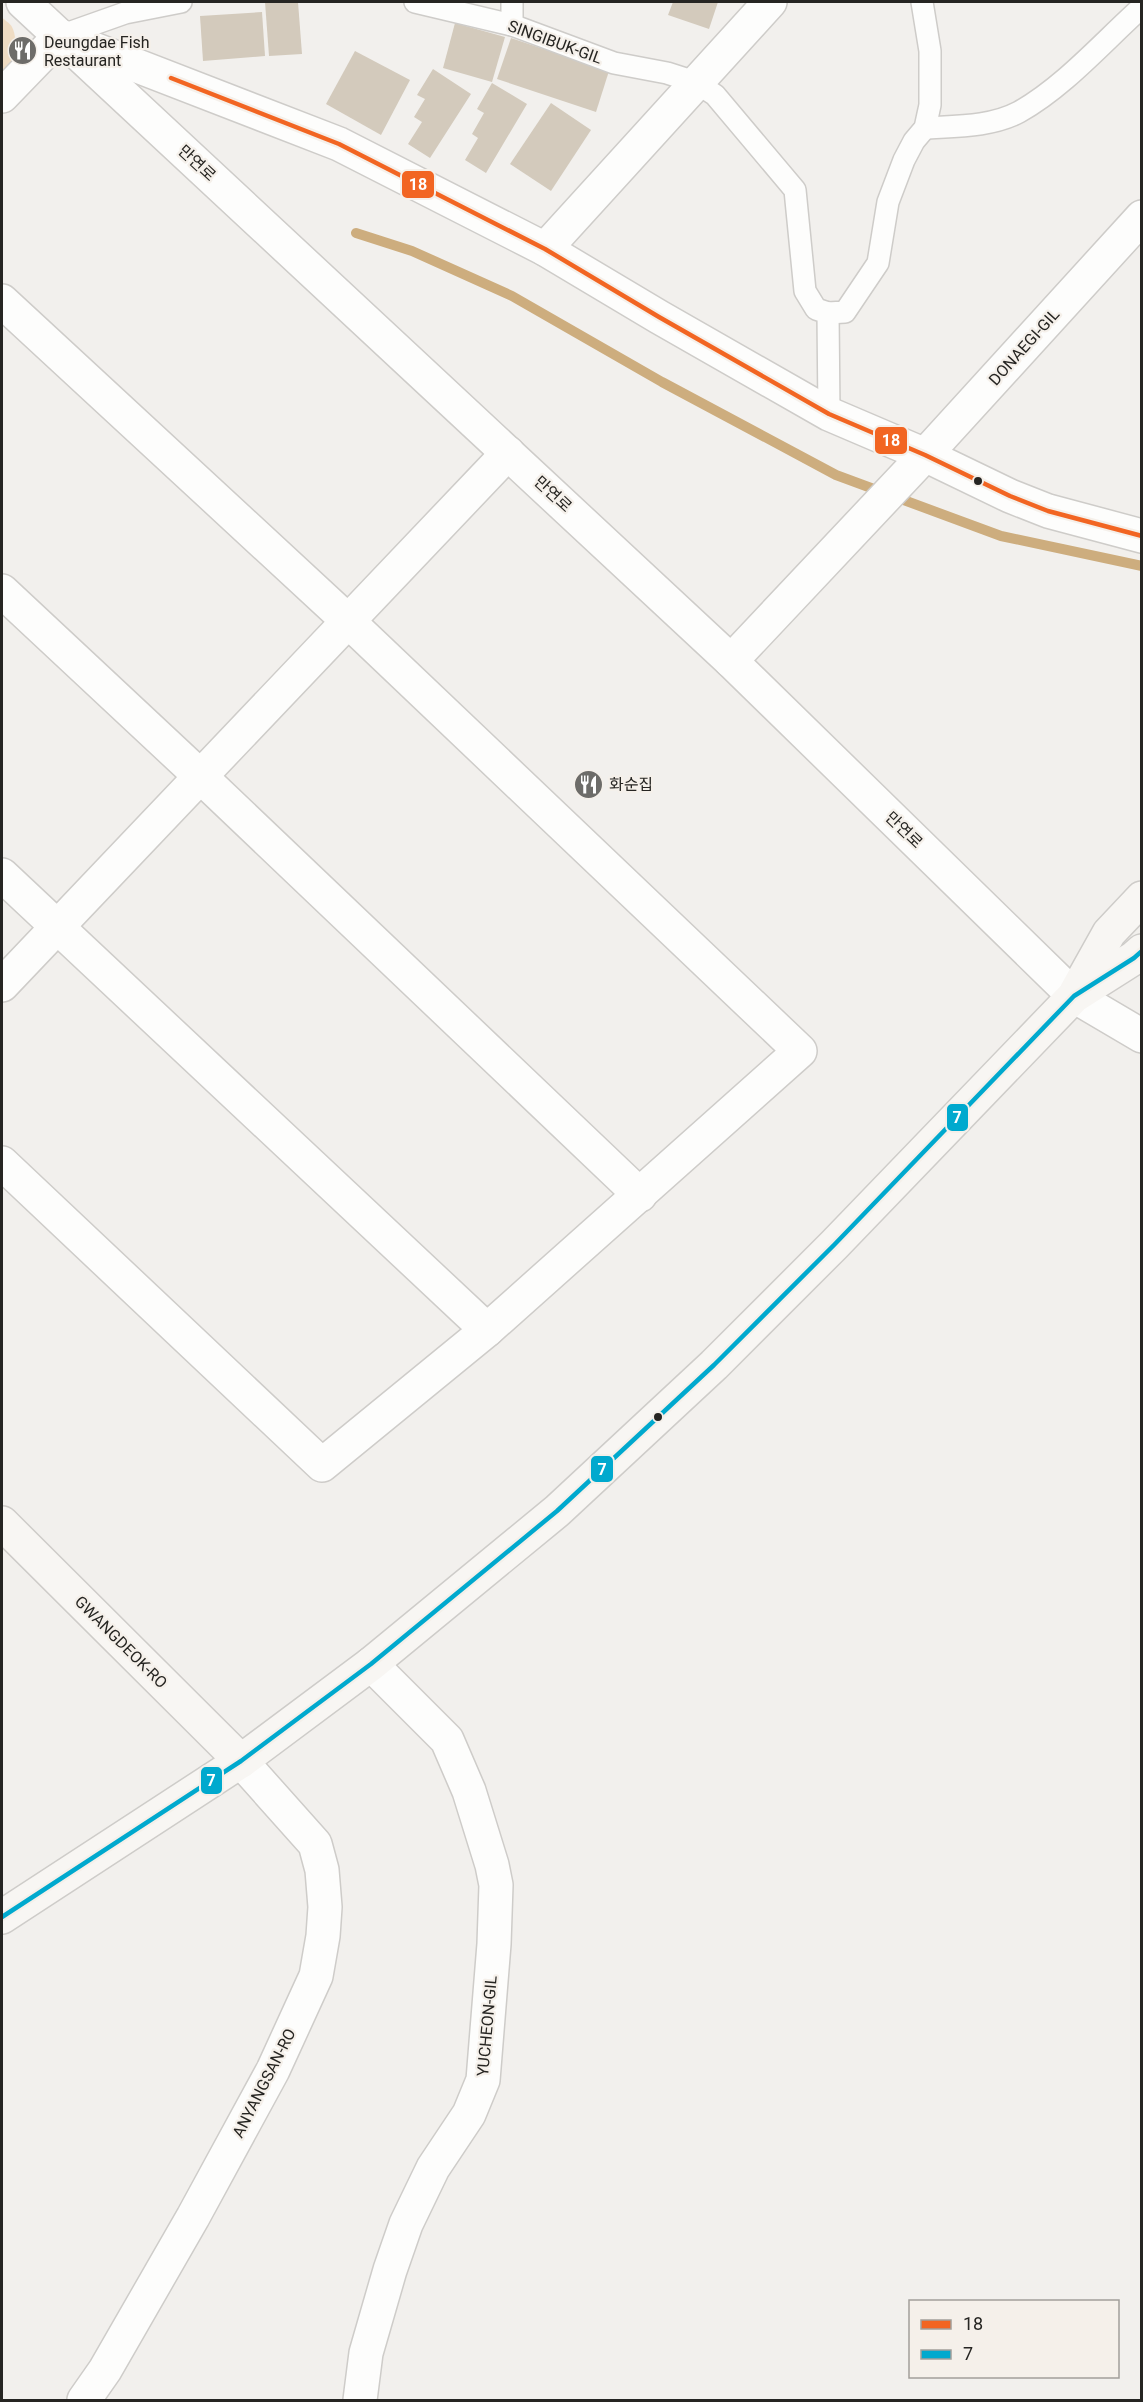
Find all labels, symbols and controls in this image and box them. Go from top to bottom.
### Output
street label: SINGIBUK-GIL [505,16,605,68]
place label: Deungdae Fish Restaurant [44,33,150,70]
restaurant icon: Deungdae Fish Restaurant [7,35,39,67]
street label: 만연로 [174,141,220,185]
line badge: 18 [401,170,435,199]
text: 18 [409,175,427,194]
street label: DONAEGI-GIL [985,305,1063,389]
line badge: 18 [874,426,908,455]
text: 18 [882,431,900,450]
street label: 만연로 [530,472,576,516]
unlabelled marker [972,475,984,487]
restaurant icon: 화순집 [572,768,604,800]
place label: 화순집 [609,775,653,794]
street label: 만연로 [882,808,927,852]
line badge: 7 [946,1103,969,1132]
text: 7 [952,1108,962,1127]
unlabelled marker [652,1411,664,1423]
line badge: 7 [590,1455,614,1483]
text: 7 [597,1460,607,1479]
street label: GWANGDEOK-RO [71,1592,171,1692]
line badge: 7 [200,1766,223,1795]
text: 7 [206,1771,216,1790]
street label: YUCHEON-GIL [473,1975,501,2077]
street label: ANYANGSAN-RO [228,2025,300,2141]
legend [909,2300,1119,2378]
text: 18 [963,2313,983,2334]
text: 7 [963,2343,973,2364]

